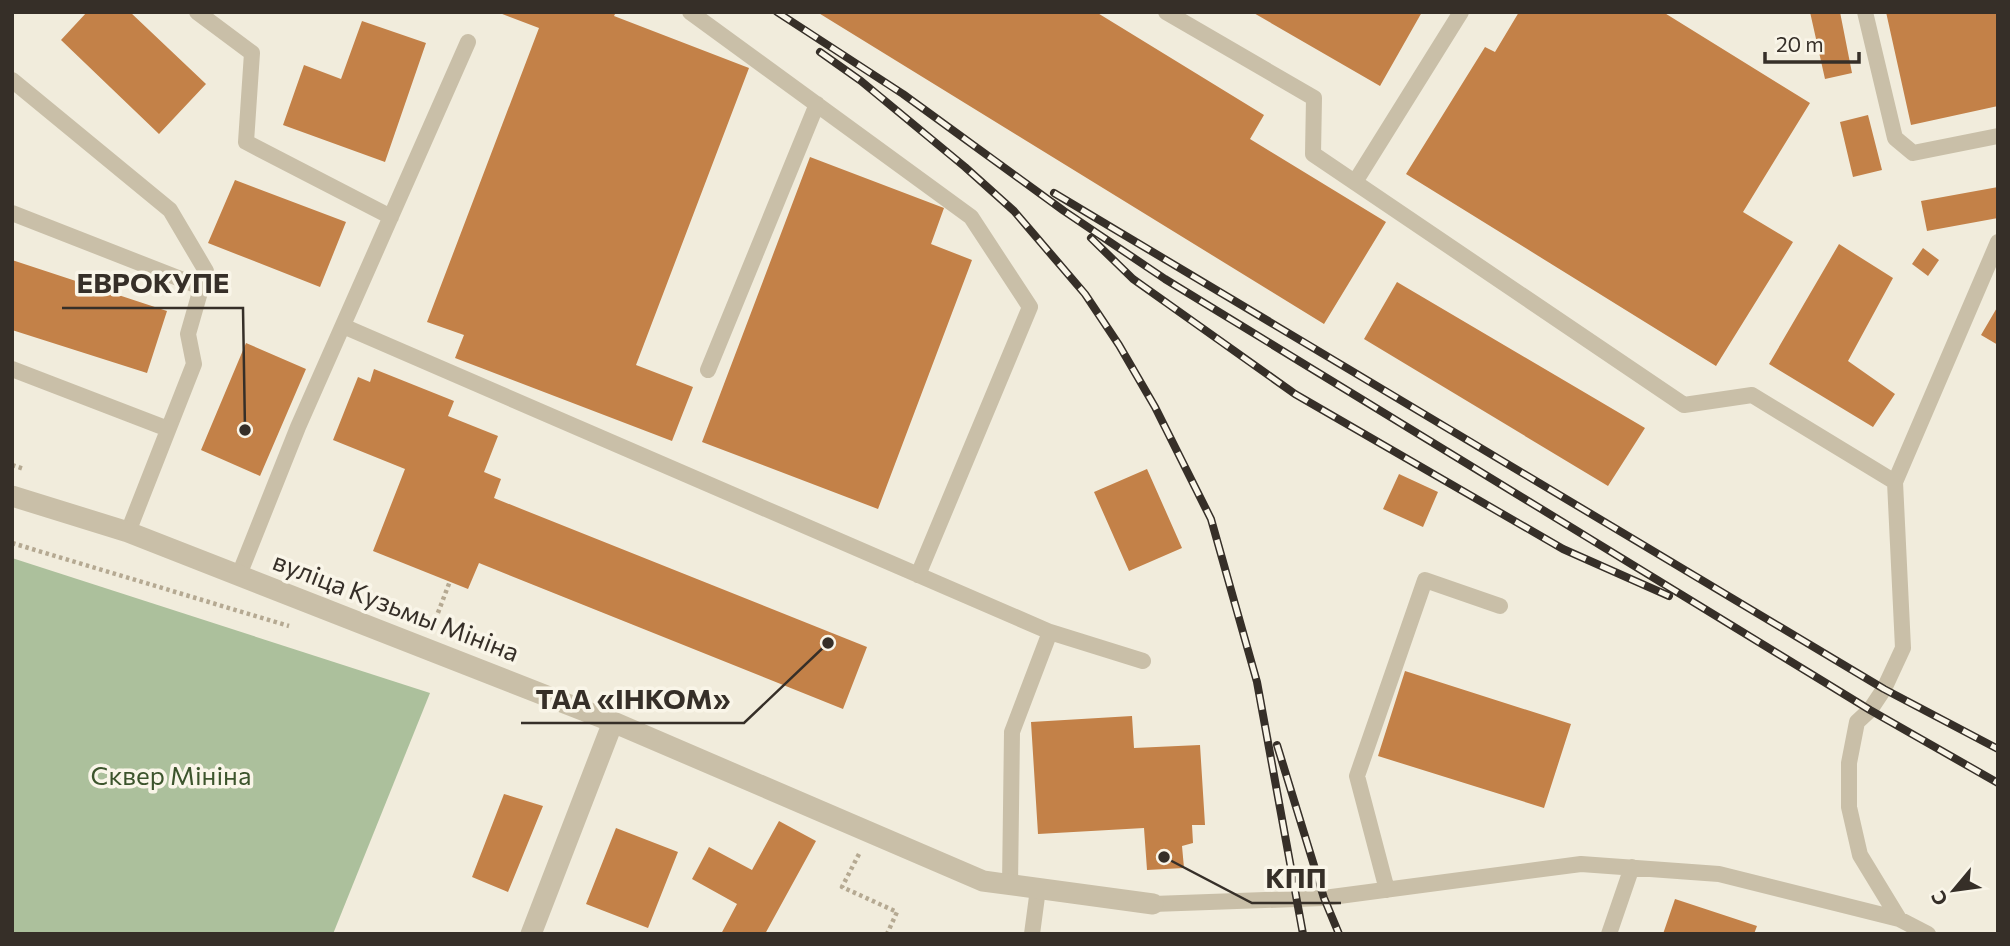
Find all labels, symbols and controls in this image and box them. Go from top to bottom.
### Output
scale bar [1765,21,1860,65]
text: 20 m [1776,31,1824,56]
callout: ЕВРОКУПЕ [62,259,243,308]
text: ЕВРОКУПЕ [77,265,229,299]
street label: вуліца Кузьмы Мініна [269,544,524,667]
callout: ТАА «ІНКОМ» [521,674,744,723]
text: ТАА «ІНКОМ» [536,681,731,715]
park label: Сквер Мініна [91,759,251,790]
callout: КПП [1252,854,1341,903]
north arrow [1919,855,1989,925]
text: КПП [1265,860,1327,894]
text: С [1925,887,1952,910]

